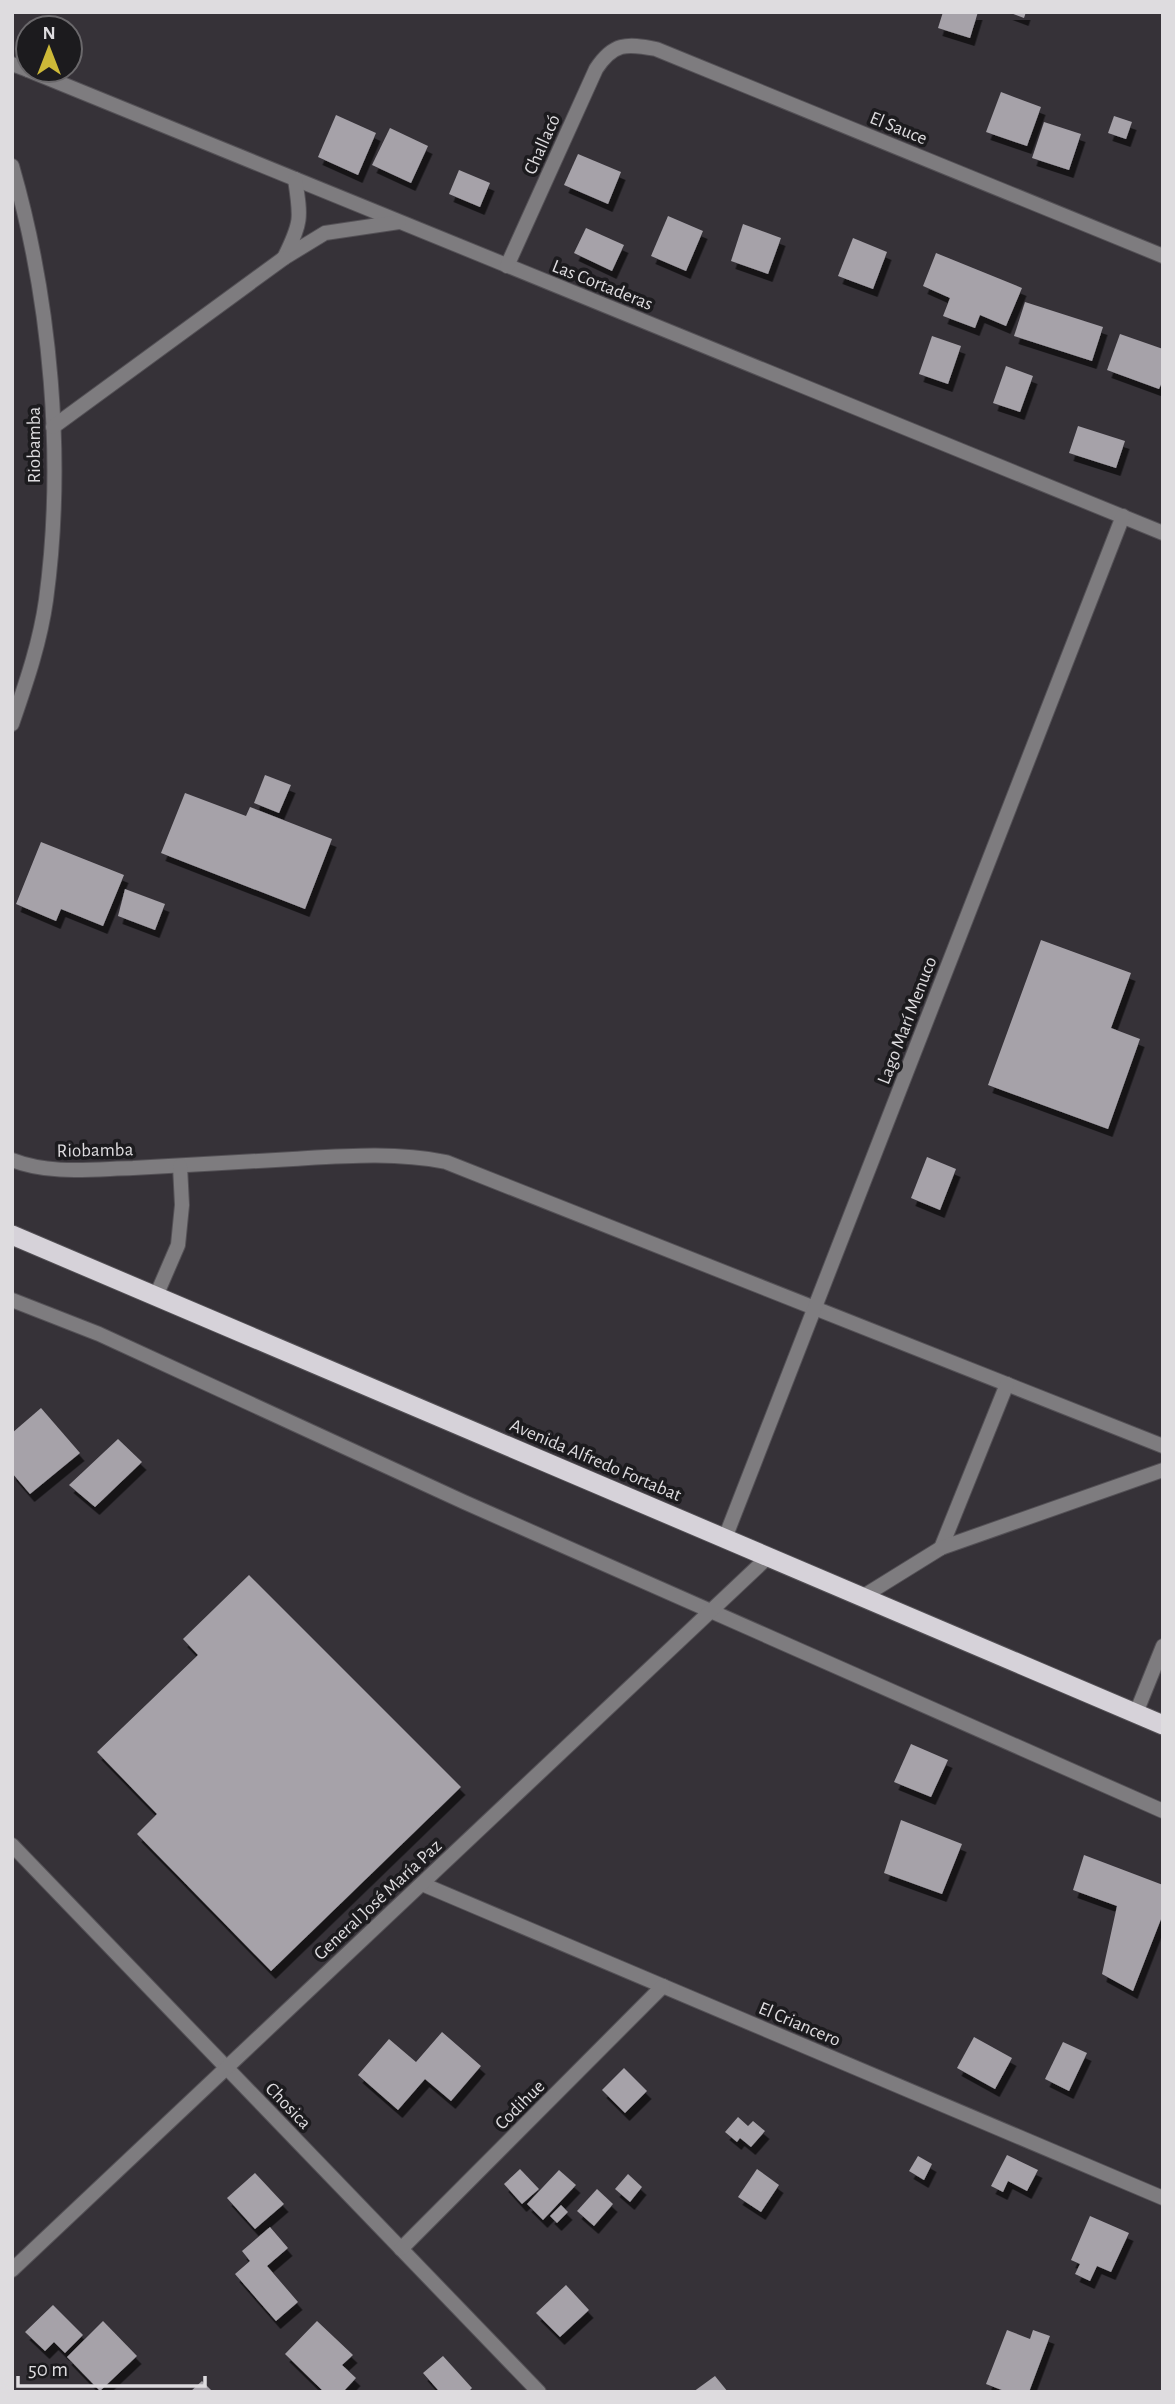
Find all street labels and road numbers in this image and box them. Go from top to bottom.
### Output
street label: El Sauce [867,108,930,148]
street label: Challacó [521,112,564,177]
street label: Las Cortaderas [549,257,656,314]
street label: Riobamba [25,406,44,483]
street label: Lago Marí Menuco [874,954,940,1087]
street label: Riobamba [57,1140,134,1161]
street label: Avenida Alfredo Fortabat [507,1416,684,1505]
street label: General José María Paz [311,1836,446,1964]
street label: El Criancero [756,1999,843,2050]
street label: Codihue [492,2077,549,2134]
street label: Chosica [261,2079,315,2133]

